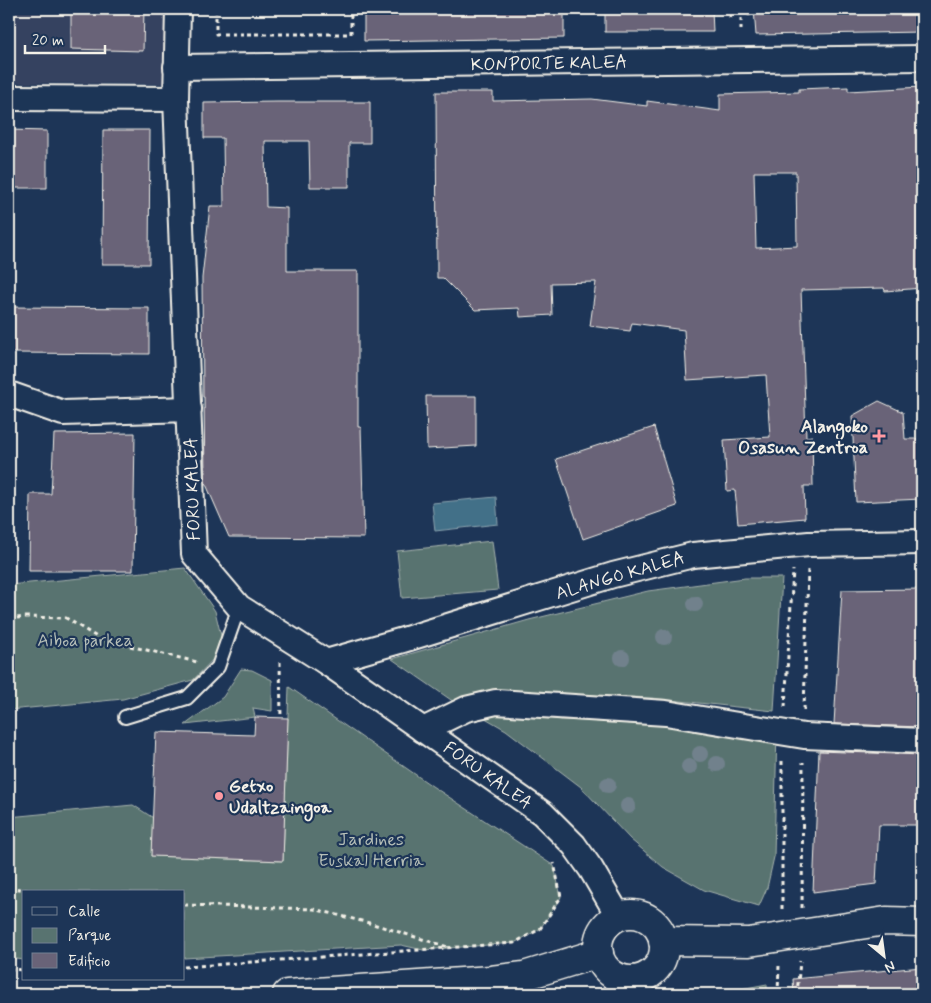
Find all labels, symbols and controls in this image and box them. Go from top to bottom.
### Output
scale bar [25,22,105,54]
text: 20 m [32,31,64,51]
street label: KONPORTE KALEA [471,51,628,77]
place label: Alangoko Osasun Zentroa [738,415,868,460]
marker: Alangoko Osasun Zentroa [872,429,886,443]
street label: FORU KALEA [179,437,207,541]
street label: ALANGO KALEA [553,546,688,606]
park label: Aiboa parkea [37,629,133,653]
street label: FORU KALEA [438,736,537,815]
place label: Getxo Udaltzaingoa [229,775,333,822]
marker: Getxo Udaltzaingoa [213,790,225,802]
park label: Jardines Euskal Herria [318,828,424,873]
legend [22,890,185,980]
text: Calle [68,902,100,922]
text: Parque [68,926,111,946]
north arrow [858,930,908,980]
text: Edificio [68,952,110,972]
text: N [881,956,898,977]

